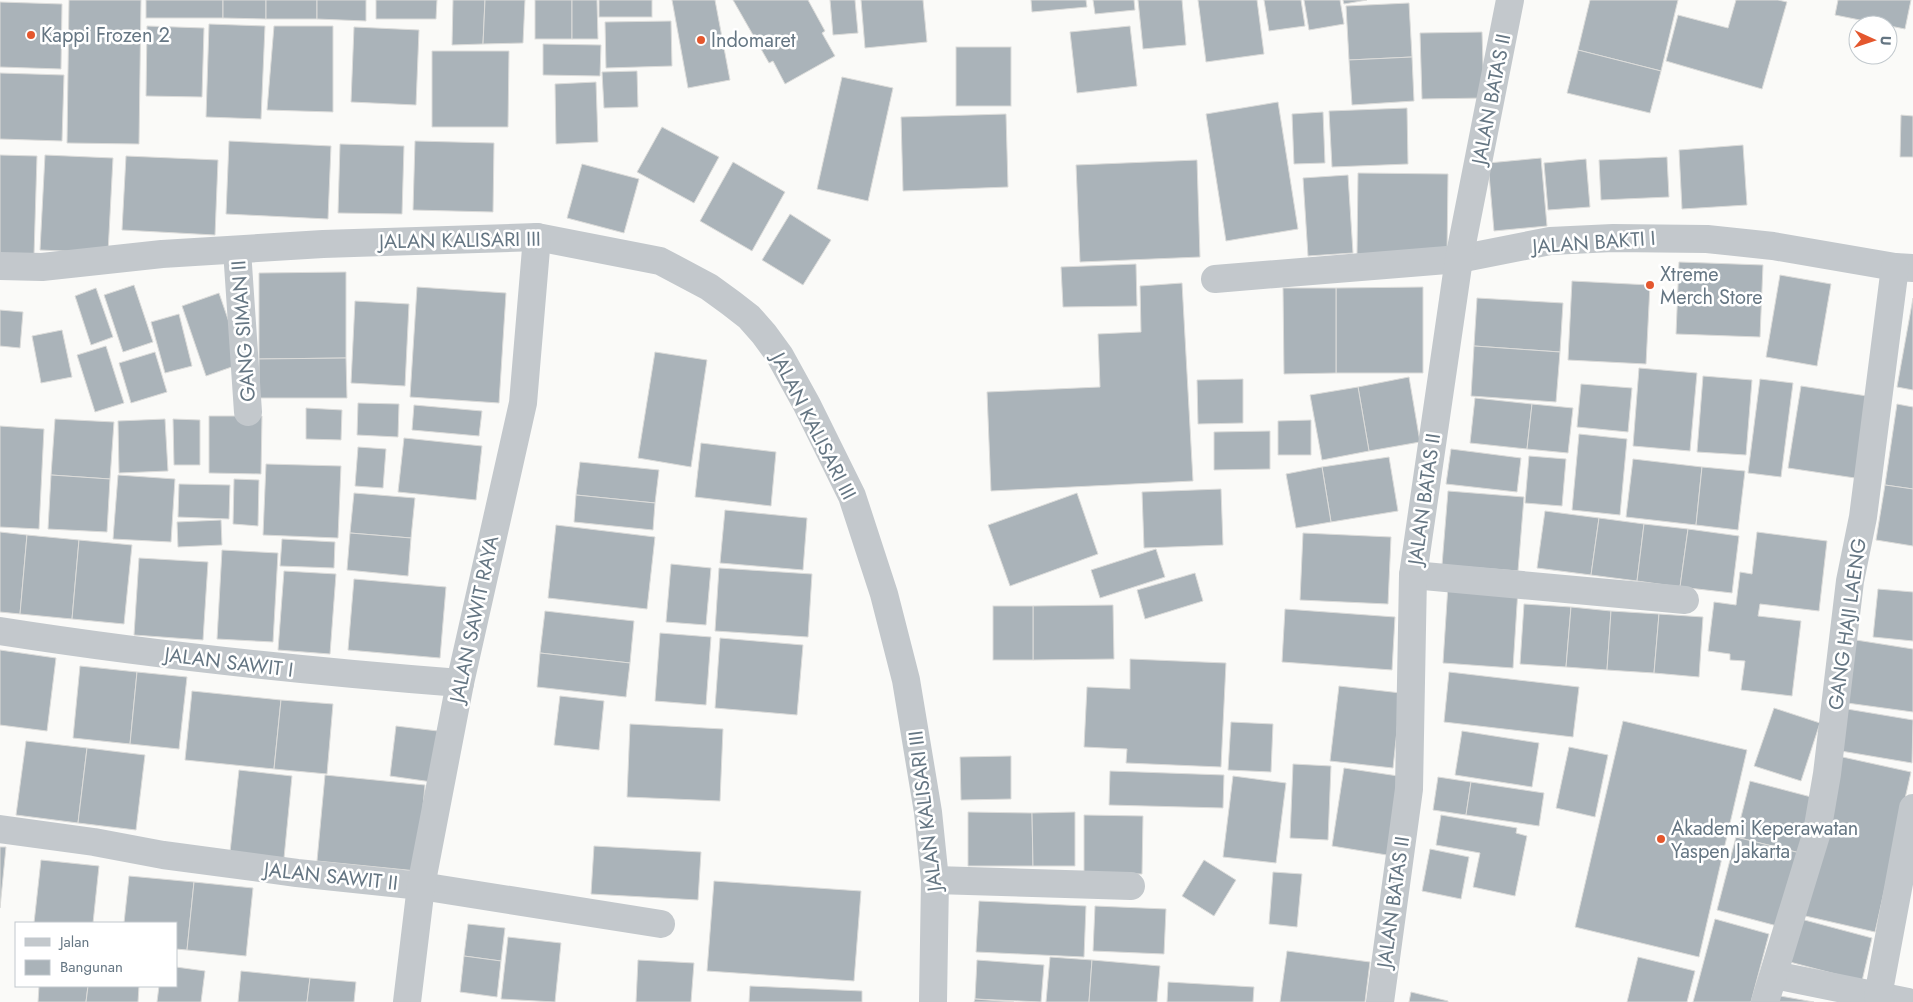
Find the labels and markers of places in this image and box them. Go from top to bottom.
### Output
place label: Kappi Frozen 2 [41,21,170,50]
place label: Indomaret [711,26,796,55]
marker: Kappi Frozen 2 [25,29,37,41]
marker: Indomaret [695,34,707,46]
place label: Xtreme Merch Store [1660,260,1763,312]
marker: Xtreme Merch Store [1644,279,1656,291]
place label: Akademi Keperawatan Yaspen Jakarta [1671,814,1858,866]
marker: Akademi Keperawatan Yaspen Jakarta [1655,833,1667,845]

